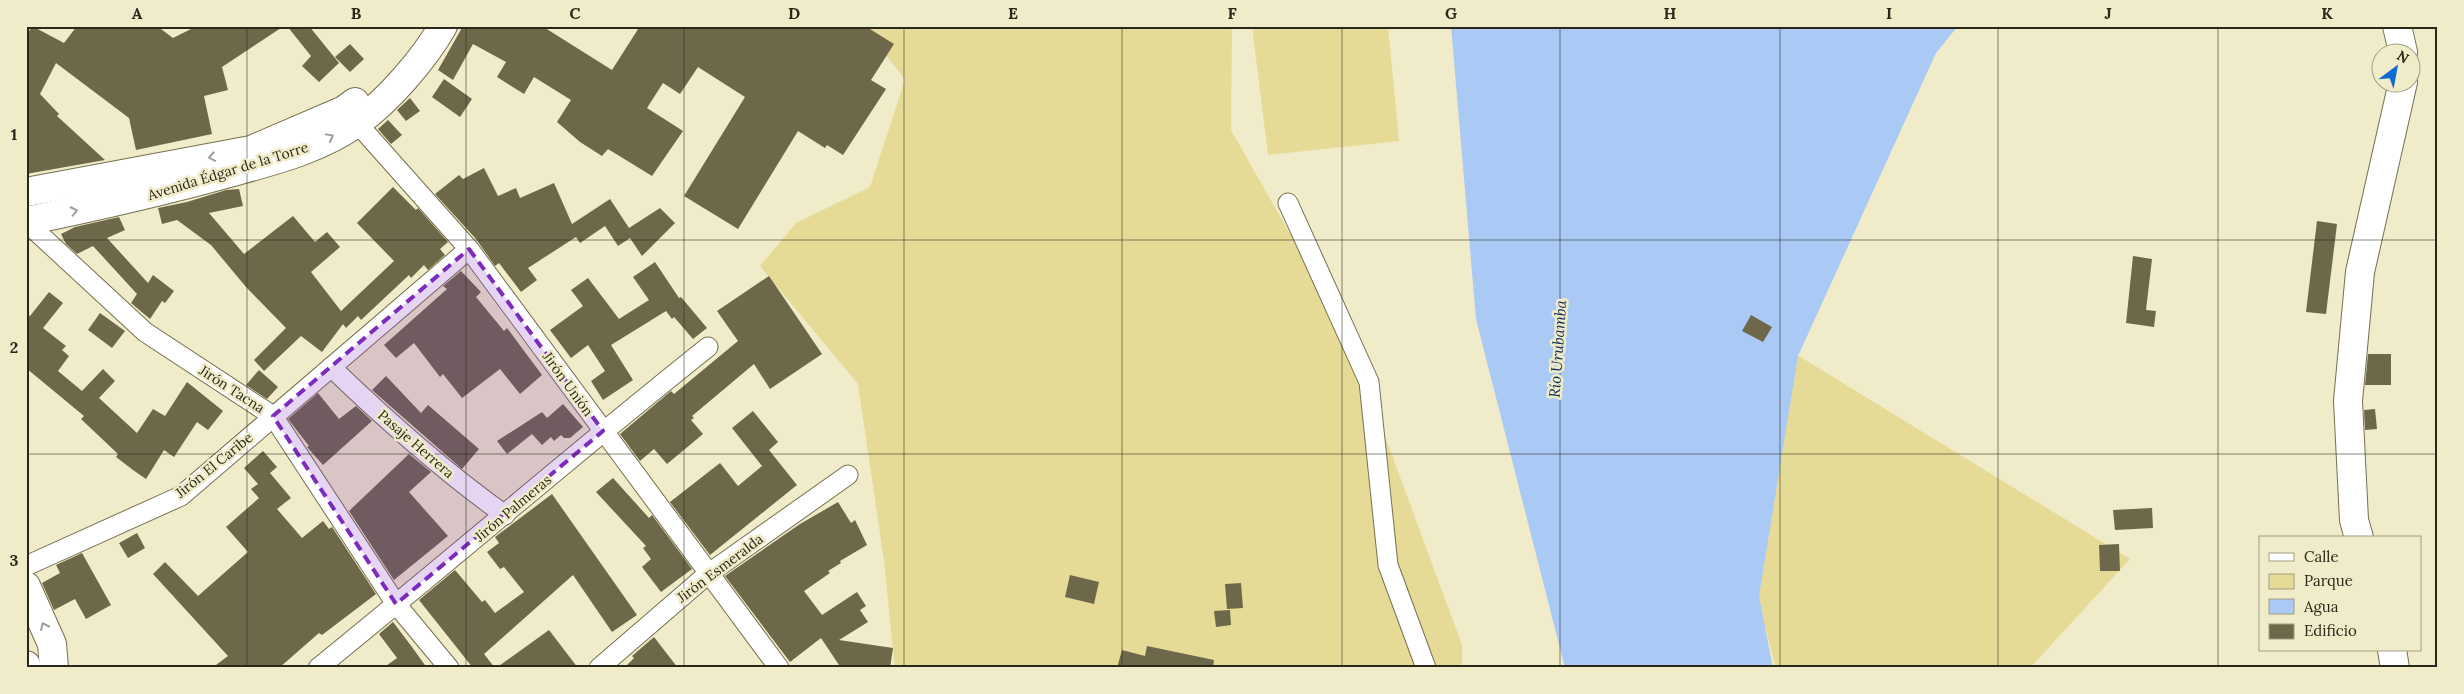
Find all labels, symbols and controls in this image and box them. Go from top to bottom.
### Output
text: A [132,3,143,23]
text: B [351,3,362,23]
text: C [569,3,581,23]
text: D [788,3,800,23]
text: E [1008,3,1018,23]
text: F [1227,3,1237,23]
text: G [1445,3,1457,23]
text: H [1664,3,1677,23]
text: I [1886,3,1892,23]
text: J [2104,3,2112,23]
text: K [2321,3,2333,23]
north arrow [2372,42,2422,92]
text: N [2394,46,2412,68]
text: 1 [11,124,17,144]
one-way arrow [325,134,334,144]
street label: Avenida Édgar de la Torre [145,138,311,204]
one-way arrow [208,152,217,162]
one-way arrow [70,207,78,217]
water label: Río Urubamba [1545,299,1570,398]
text: 2 [10,337,18,357]
street label: Jirón Unión [538,348,598,420]
street label: Jirón Tacna [195,361,268,417]
street label: Pasaje Herrera [374,406,458,482]
street label: Jirón El Caribe [171,428,257,502]
street label: Jirón Palmeras [470,471,555,546]
street label: Jirón Esmeralda [672,530,767,607]
legend [2259,536,2422,652]
text: Calle [2304,547,2339,566]
text: 3 [10,550,19,570]
text: Parque [2304,571,2353,590]
text: Agua [2303,597,2339,616]
text: Edificio [2304,621,2357,640]
one-way arrow [39,622,50,631]

